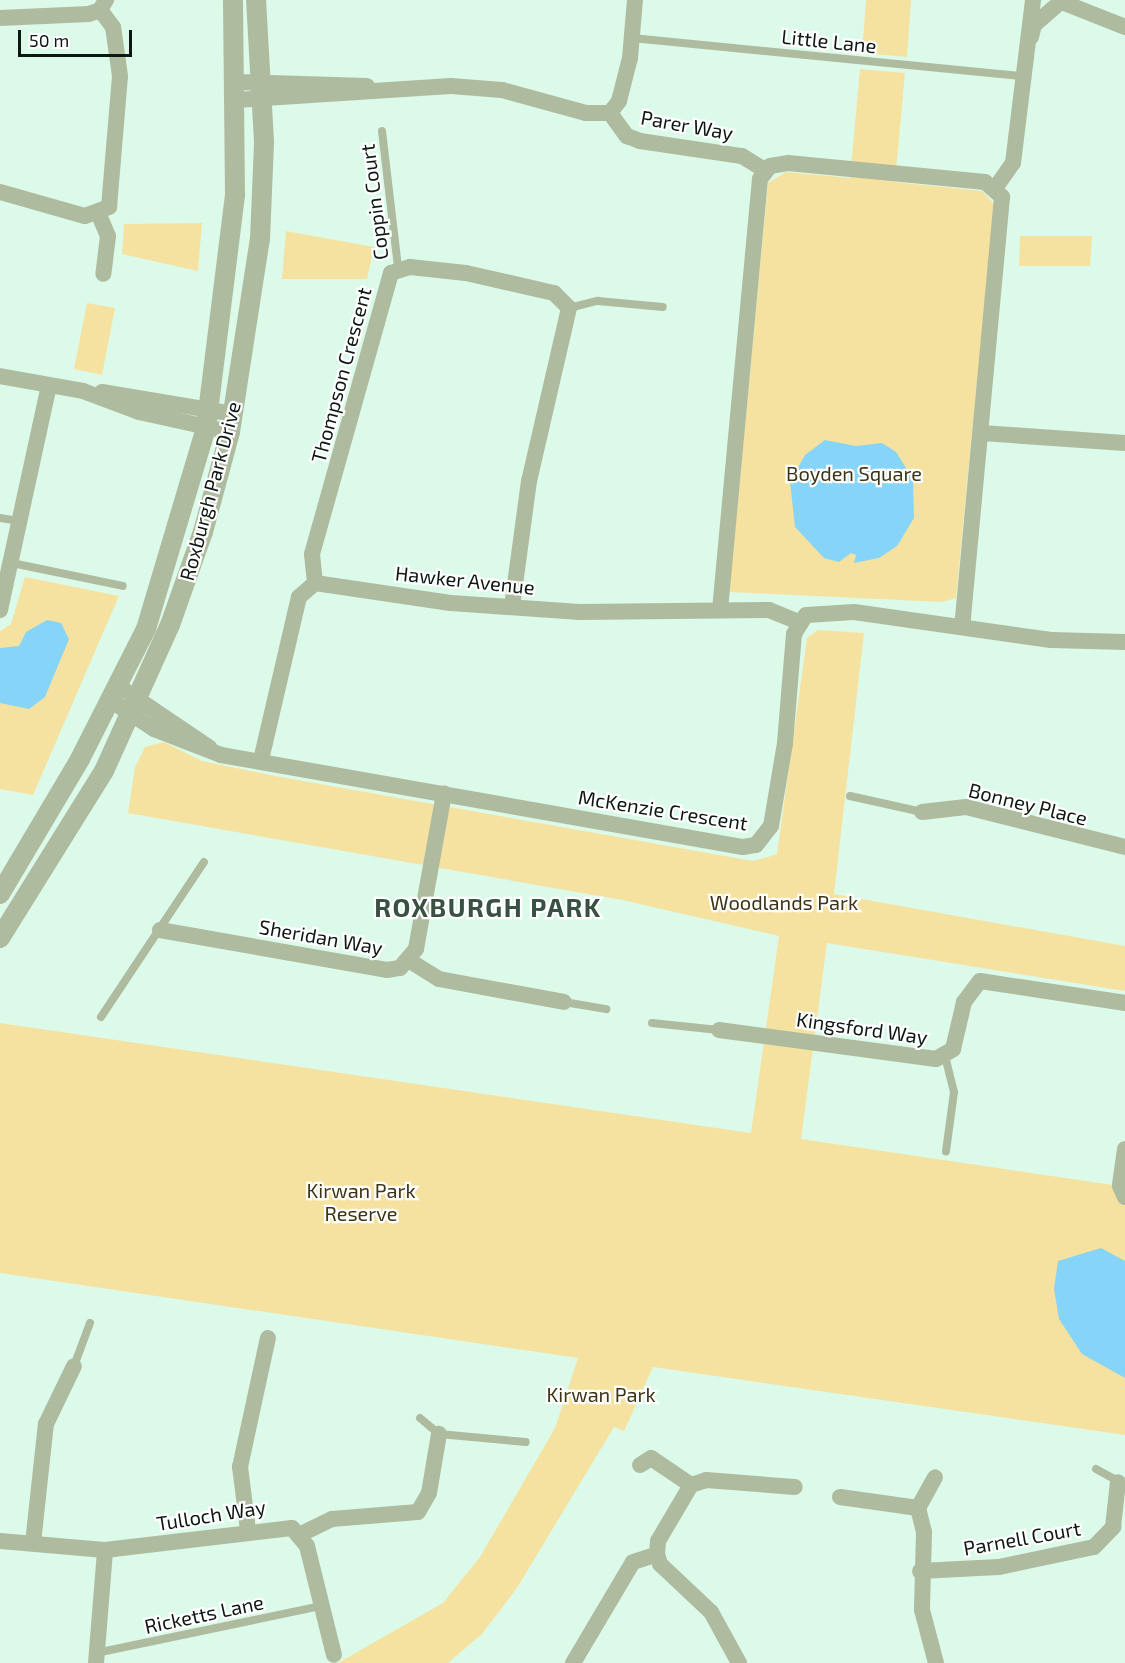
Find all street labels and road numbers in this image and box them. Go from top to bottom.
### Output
street label: Little Lane [780,24,878,58]
street label: Parer Way [639,105,735,145]
street label: Coppin Court [355,143,393,261]
street label: Thompson Crescent [306,284,376,466]
street label: Roxburgh Park Drive [174,399,246,583]
street label: Hawker Avenue [394,561,536,599]
street label: Bonney Place [966,778,1090,830]
street label: McKenzie Crescent [577,785,749,835]
street label: Sheridan Way [257,914,385,960]
street label: Kingsford Way [795,1007,929,1049]
street label: Tulloch Way [154,1494,268,1536]
street label: Parnell Court [961,1516,1083,1560]
street label: Ricketts Lane [142,1590,266,1638]

